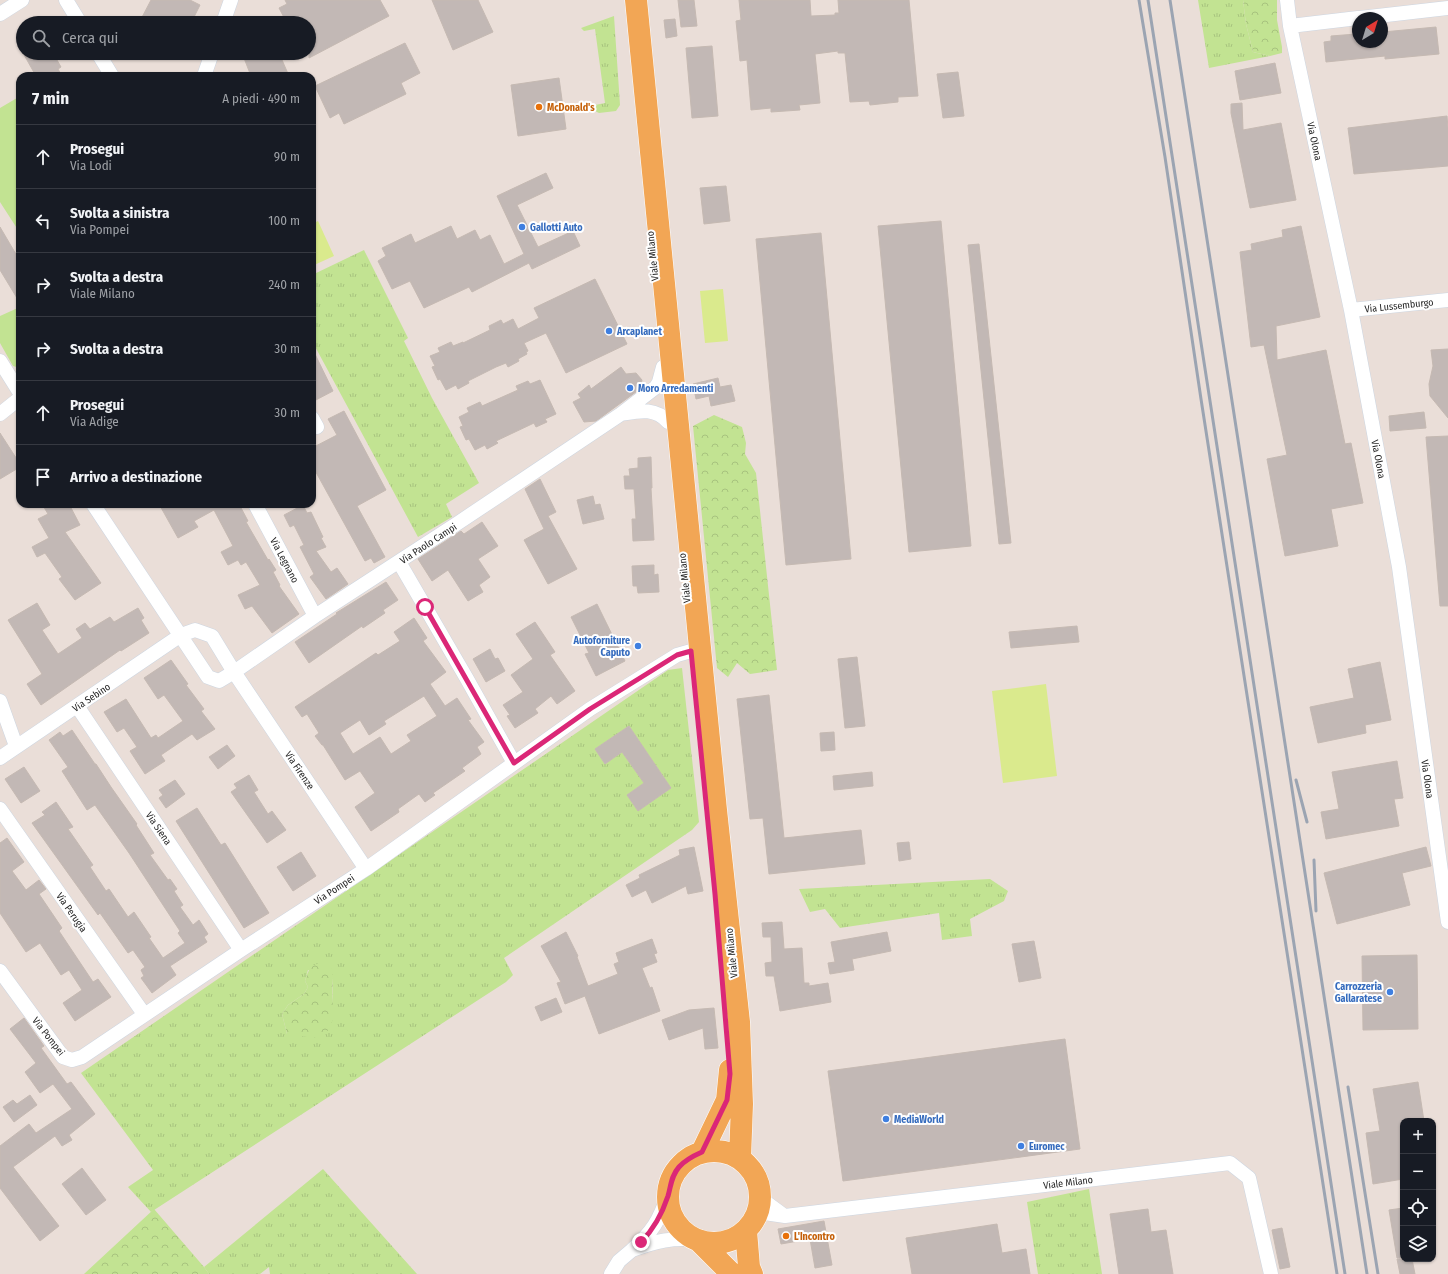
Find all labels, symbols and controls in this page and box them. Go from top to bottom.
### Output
north arrow [1352,12,1388,48]
search box [16,16,316,60]
icon: search [30,27,52,49]
text: Cerca qui [62,29,118,47]
text: 7 min [32,88,69,109]
text: A piedi · 490 m [222,91,300,106]
marker: McDonald's [534,102,544,112]
place label: McDonald's [547,102,595,114]
street label: Via Olona [1304,121,1324,162]
text: Prosegui [70,140,124,158]
icon: ahead [32,146,54,168]
text: 90 m [274,149,300,164]
text: Via Lodi [70,158,112,173]
text: Svolta a sinistra [70,204,170,222]
icon: left [32,210,54,232]
text: 100 m [268,213,300,228]
text: Via Pompei [70,222,129,237]
marker: Gallotti Auto [517,222,527,232]
place label: Gallotti Auto [530,222,583,234]
street label: Viale Milano [644,230,662,281]
text: Svolta a destra [70,268,163,286]
icon: right [32,274,54,296]
text: 240 m [268,277,300,292]
text: Viale Milano [70,286,135,301]
street label: Via Lussemburgo [1364,296,1434,316]
marker: Arcaplanet [604,326,614,336]
place label: Arcaplanet [616,326,662,338]
icon: right [32,338,54,360]
text: Svolta a destra [70,340,163,358]
text: 30 m [274,341,300,356]
marker: Moro Arredamenti [625,383,635,393]
place label: Moro Arredamenti [638,383,714,395]
text: Prosegui [70,396,124,414]
icon: ahead [32,402,54,424]
text: 30 m [274,405,300,420]
text: Via Adige [70,414,119,429]
street label: Via Olona [1368,439,1388,480]
icon: arrive [32,466,54,488]
text: Arrivo a destinazione [70,468,202,486]
street label: Via Paolo Campi [398,521,459,567]
street label: Via Legnano [267,536,301,585]
street label: Viale Milano [676,552,694,603]
route start [416,598,434,616]
place label: Autoforniture Caputo [573,635,631,659]
marker: Autoforniture Caputo [633,641,643,651]
street label: Via Sebino [70,681,113,715]
street label: Via Firenze [282,749,316,792]
street label: Via Olona [1418,759,1436,799]
street label: Via Siena [143,810,174,848]
street label: Via Pompei [312,872,357,907]
street label: Via Perugia [53,890,89,935]
street label: Viale Milano [723,927,741,978]
place label: Carrozzeria Gallaratese [1335,981,1382,1005]
marker: Carrozzeria Gallaratese [1385,987,1395,997]
street label: Via Pompei [29,1015,67,1058]
marker: MediaWorld [881,1114,891,1124]
place label: MediaWorld [894,1114,944,1126]
map controls [1400,1118,1436,1262]
button: + [1400,1118,1436,1154]
marker: Euromec [1016,1141,1026,1151]
place label: Euromec [1029,1141,1065,1153]
button: − [1400,1154,1436,1190]
street label: Viale Milano [1043,1174,1094,1192]
button: locate [1400,1190,1436,1226]
button: layers [1400,1226,1436,1262]
marker: L'Incontro [781,1231,791,1241]
place label: L'Incontro [794,1231,835,1243]
route end [632,1233,650,1251]

